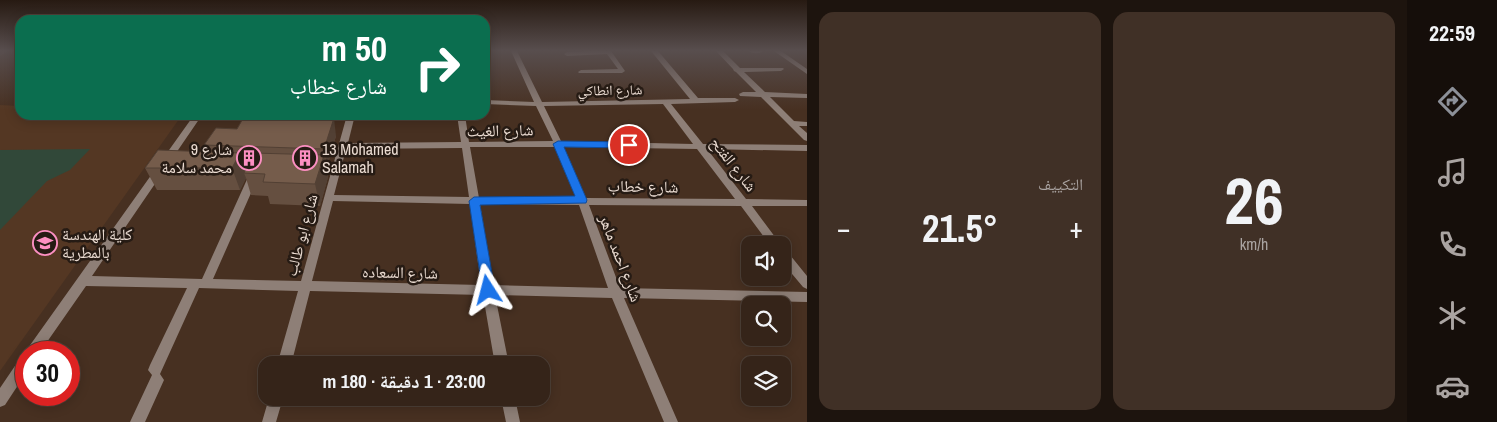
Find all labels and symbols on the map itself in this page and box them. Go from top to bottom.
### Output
street label: شارع انطاكي [577,80,643,102]
street label: شارع الغيث [466,118,534,142]
pin [608,124,650,166]
street label: شارع الفتح [706,132,762,196]
place label: 9 شارع محمد سلامة [161,138,232,178]
place label: 13 Mohamed Salamah [322,138,399,178]
building icon: 9 شارع محمد سلامة [236,145,262,171]
building icon: 13 Mohamed Salamah [292,145,318,171]
street label: شارع خطاب [607,174,679,198]
street label: شارع ابو طالب [279,191,323,279]
street label: شارع احمد ماهر [594,210,648,305]
place label: كلية الهندسة بالمطرية [62,223,133,263]
school or university icon: كلية الهندسة بالمطرية [32,230,58,256]
street label: شارع السعاده [362,260,438,284]
position arrow [461,263,513,315]
speed limit sign: 30 [15,341,80,406]

